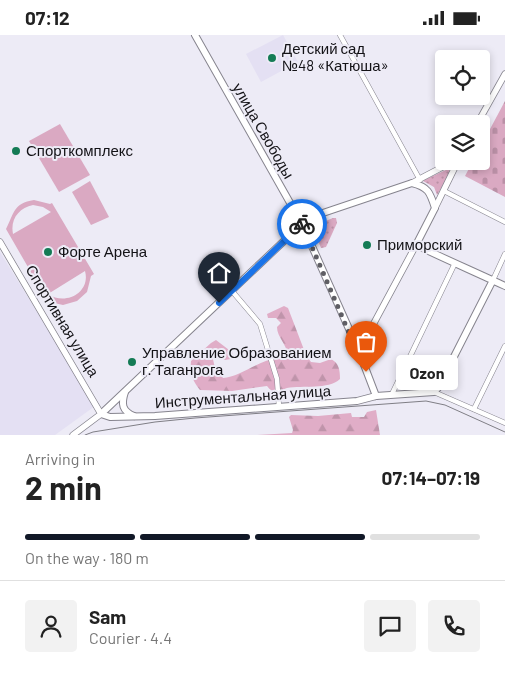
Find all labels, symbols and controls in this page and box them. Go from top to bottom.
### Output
text: 07:12 [25,6,70,29]
place label: Детский сад №48 «Катюша» [282,39,389,74]
map controls [435,50,490,170]
button: locate [435,50,490,105]
marker: Детский сад №48 «Катюша» [266,52,278,64]
street label: улица Свободы [229,80,299,181]
button: layers [435,115,490,170]
place label: Спорткомплекс [26,141,134,159]
marker: Спорткомплекс [10,145,22,157]
courier [277,199,327,249]
icon: bike [288,210,316,238]
place label: Приморский [377,235,462,253]
marker: Приморский [361,239,373,251]
place label: Форте Арена [58,242,148,260]
marker: Форте Арена [42,246,54,258]
pin [198,252,240,303]
icon: home [205,259,233,287]
street label: Спортивная улица [22,261,104,380]
pin [345,321,387,372]
icon: bag [352,328,380,356]
place label: Управление Образованием г. Таганрога [142,343,332,378]
callout: Ozon [396,355,458,389]
marker: Управление Образованием г. Таганрога [126,356,138,368]
text: Ozon [410,363,444,382]
street label: Инструментальная улица [154,381,332,411]
text: Arriving in [25,449,95,468]
text: 07:14–07:19 [382,466,480,489]
text: 2 min [25,468,102,506]
text: On the way · 180 m [25,548,149,567]
button: person [25,600,77,652]
button: chat [364,600,416,652]
button: phone [428,600,480,652]
text: Sam [89,605,126,628]
text: Courier · 4.4 [89,628,172,647]

